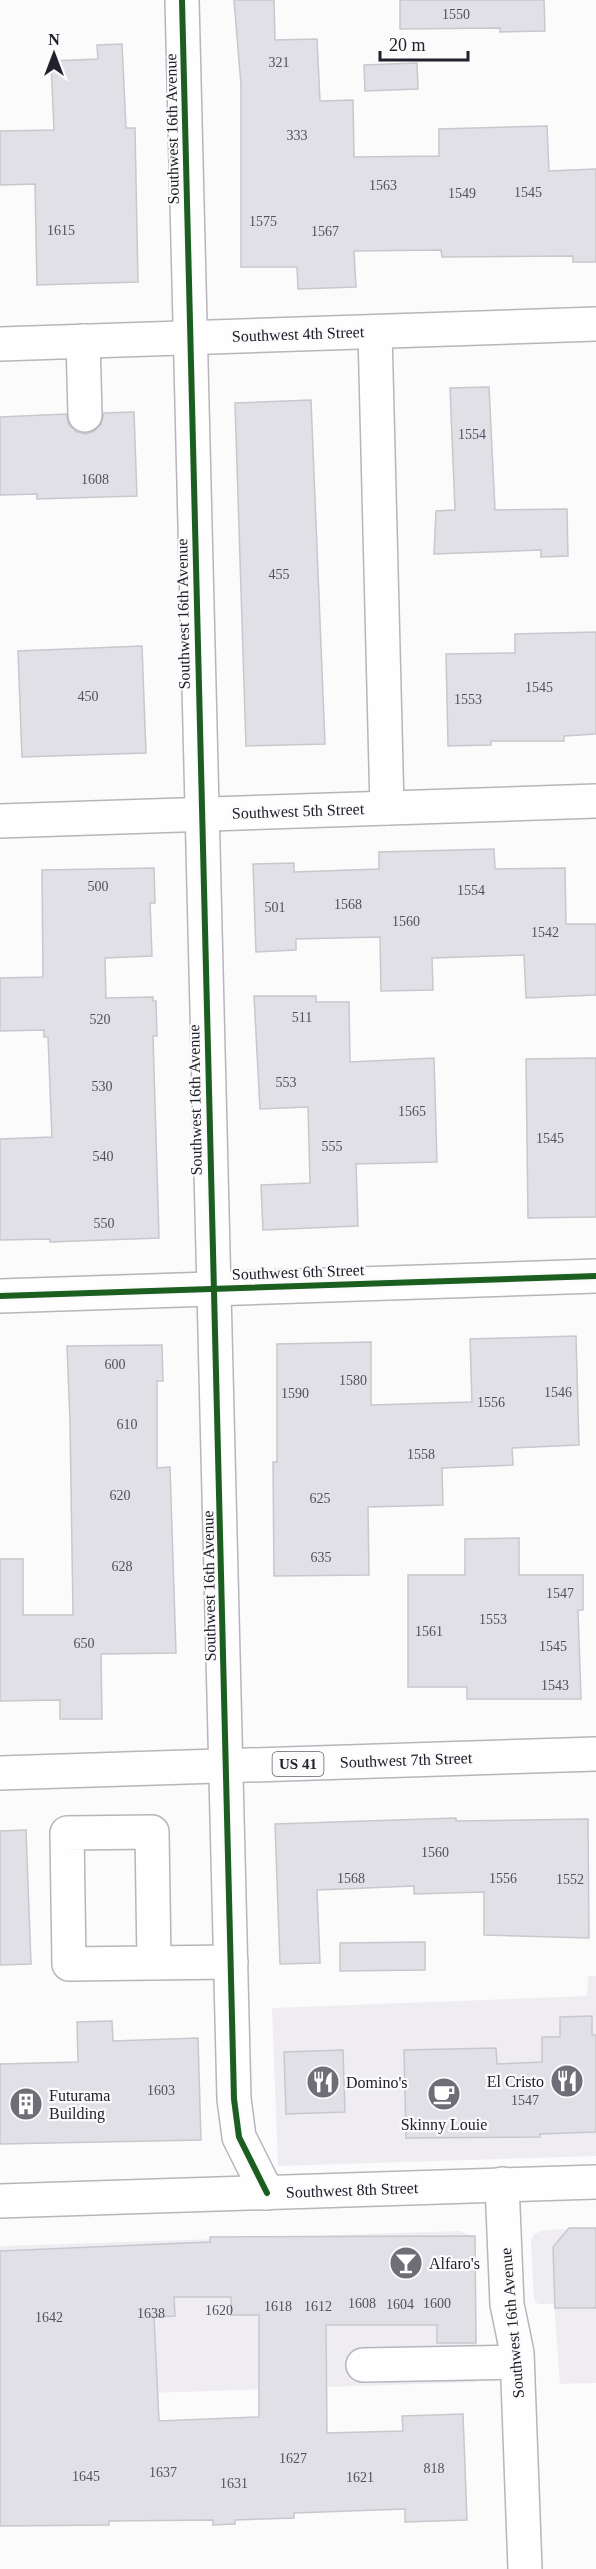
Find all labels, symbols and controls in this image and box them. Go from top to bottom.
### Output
house number: 1550 [442,7,470,22]
north arrow [24,24,84,84]
scale bar [380,24,468,62]
text: N [48,31,60,48]
text: 20 m [389,35,426,55]
street label: Southwest 16th Avenue [162,53,182,205]
house number: 321 [269,55,290,70]
house number: 333 [287,128,308,143]
house number: 1563 [369,178,397,193]
house number: 1545 [514,185,542,200]
house number: 1549 [448,186,476,201]
house number: 1575 [249,214,277,229]
house number: 1615 [47,223,75,238]
house number: 1567 [311,224,339,239]
street label: Southwest 4th Street [232,323,365,345]
house number: 1554 [458,427,486,442]
house number: 1608 [81,472,109,487]
street label: Southwest 16th Avenue [173,538,193,690]
house number: 455 [269,567,290,582]
house number: 1545 [525,680,553,695]
house number: 450 [78,689,99,704]
house number: 1553 [454,692,482,707]
street label: Southwest 5th Street [232,800,365,822]
house number: 500 [88,879,109,894]
house number: 1554 [457,883,485,898]
house number: 1568 [334,897,362,912]
house number: 501 [265,900,286,915]
house number: 1560 [392,914,420,929]
house number: 1542 [531,925,559,940]
house number: 511 [292,1010,312,1025]
house number: 520 [90,1012,111,1027]
street label: Southwest 16th Avenue [185,1024,205,1176]
house number: 553 [276,1075,297,1090]
house number: 530 [92,1079,113,1094]
house number: 1565 [398,1104,426,1119]
house number: 1545 [536,1131,564,1146]
house number: 555 [322,1139,343,1154]
house number: 540 [93,1149,114,1164]
house number: 550 [94,1216,115,1231]
street label: Southwest 6th Street [232,1261,365,1283]
house number: 600 [105,1357,126,1372]
house number: 1580 [339,1373,367,1388]
house number: 1546 [544,1385,572,1400]
house number: 1590 [281,1386,309,1401]
house number: 1556 [477,1395,505,1410]
house number: 610 [117,1417,138,1432]
house number: 1558 [407,1447,435,1462]
house number: 620 [110,1488,131,1503]
house number: 625 [310,1491,331,1506]
street label: Southwest 16th Avenue [199,1510,219,1662]
house number: 635 [311,1550,332,1565]
house number: 628 [112,1559,133,1574]
house number: 1547 [546,1586,574,1601]
house number: 1553 [479,1612,507,1627]
house number: 1561 [415,1624,443,1639]
house number: 650 [74,1636,95,1651]
house number: 1545 [539,1639,567,1654]
house number: 1543 [541,1678,569,1693]
street label: Southwest 7th Street [340,1749,473,1771]
road number: US 41 [272,1752,324,1776]
house number: 1560 [421,1845,449,1860]
house number: 1568 [337,1871,365,1886]
house number: 1556 [489,1871,517,1886]
house number: 1552 [556,1872,584,1887]
restaurant icon: El Cristo [549,2063,585,2099]
restaurant icon: Domino's [305,2064,341,2100]
place label: El Cristo [487,2073,544,2090]
place label: Domino's [346,2074,408,2091]
cafe icon: Skinny Louie [426,2076,462,2112]
house number: 1603 [147,2083,175,2098]
building icon: Futurama Building [8,2086,44,2122]
place label: Futurama Building [49,2087,110,2123]
house number: 1547 [511,2093,539,2108]
place label: Skinny Louie [401,2116,487,2134]
street label: Southwest 8th Street [286,2179,419,2201]
bar icon: Alfaro's [388,2245,424,2281]
street label: Southwest 16th Avenue [497,2247,527,2399]
place label: Alfaro's [429,2255,480,2272]
house number: 1608 [348,2296,376,2311]
house number: 1600 [423,2296,451,2311]
house number: 1604 [386,2297,414,2312]
house number: 1618 [264,2299,292,2314]
house number: 1612 [304,2299,332,2314]
house number: 1620 [205,2303,233,2318]
house number: 1638 [137,2306,165,2321]
house number: 1642 [35,2310,63,2325]
house number: 1627 [279,2451,307,2466]
house number: 818 [424,2461,445,2476]
house number: 1637 [149,2465,177,2480]
house number: 1645 [72,2469,100,2484]
house number: 1621 [346,2470,374,2485]
house number: 1631 [220,2476,248,2491]

